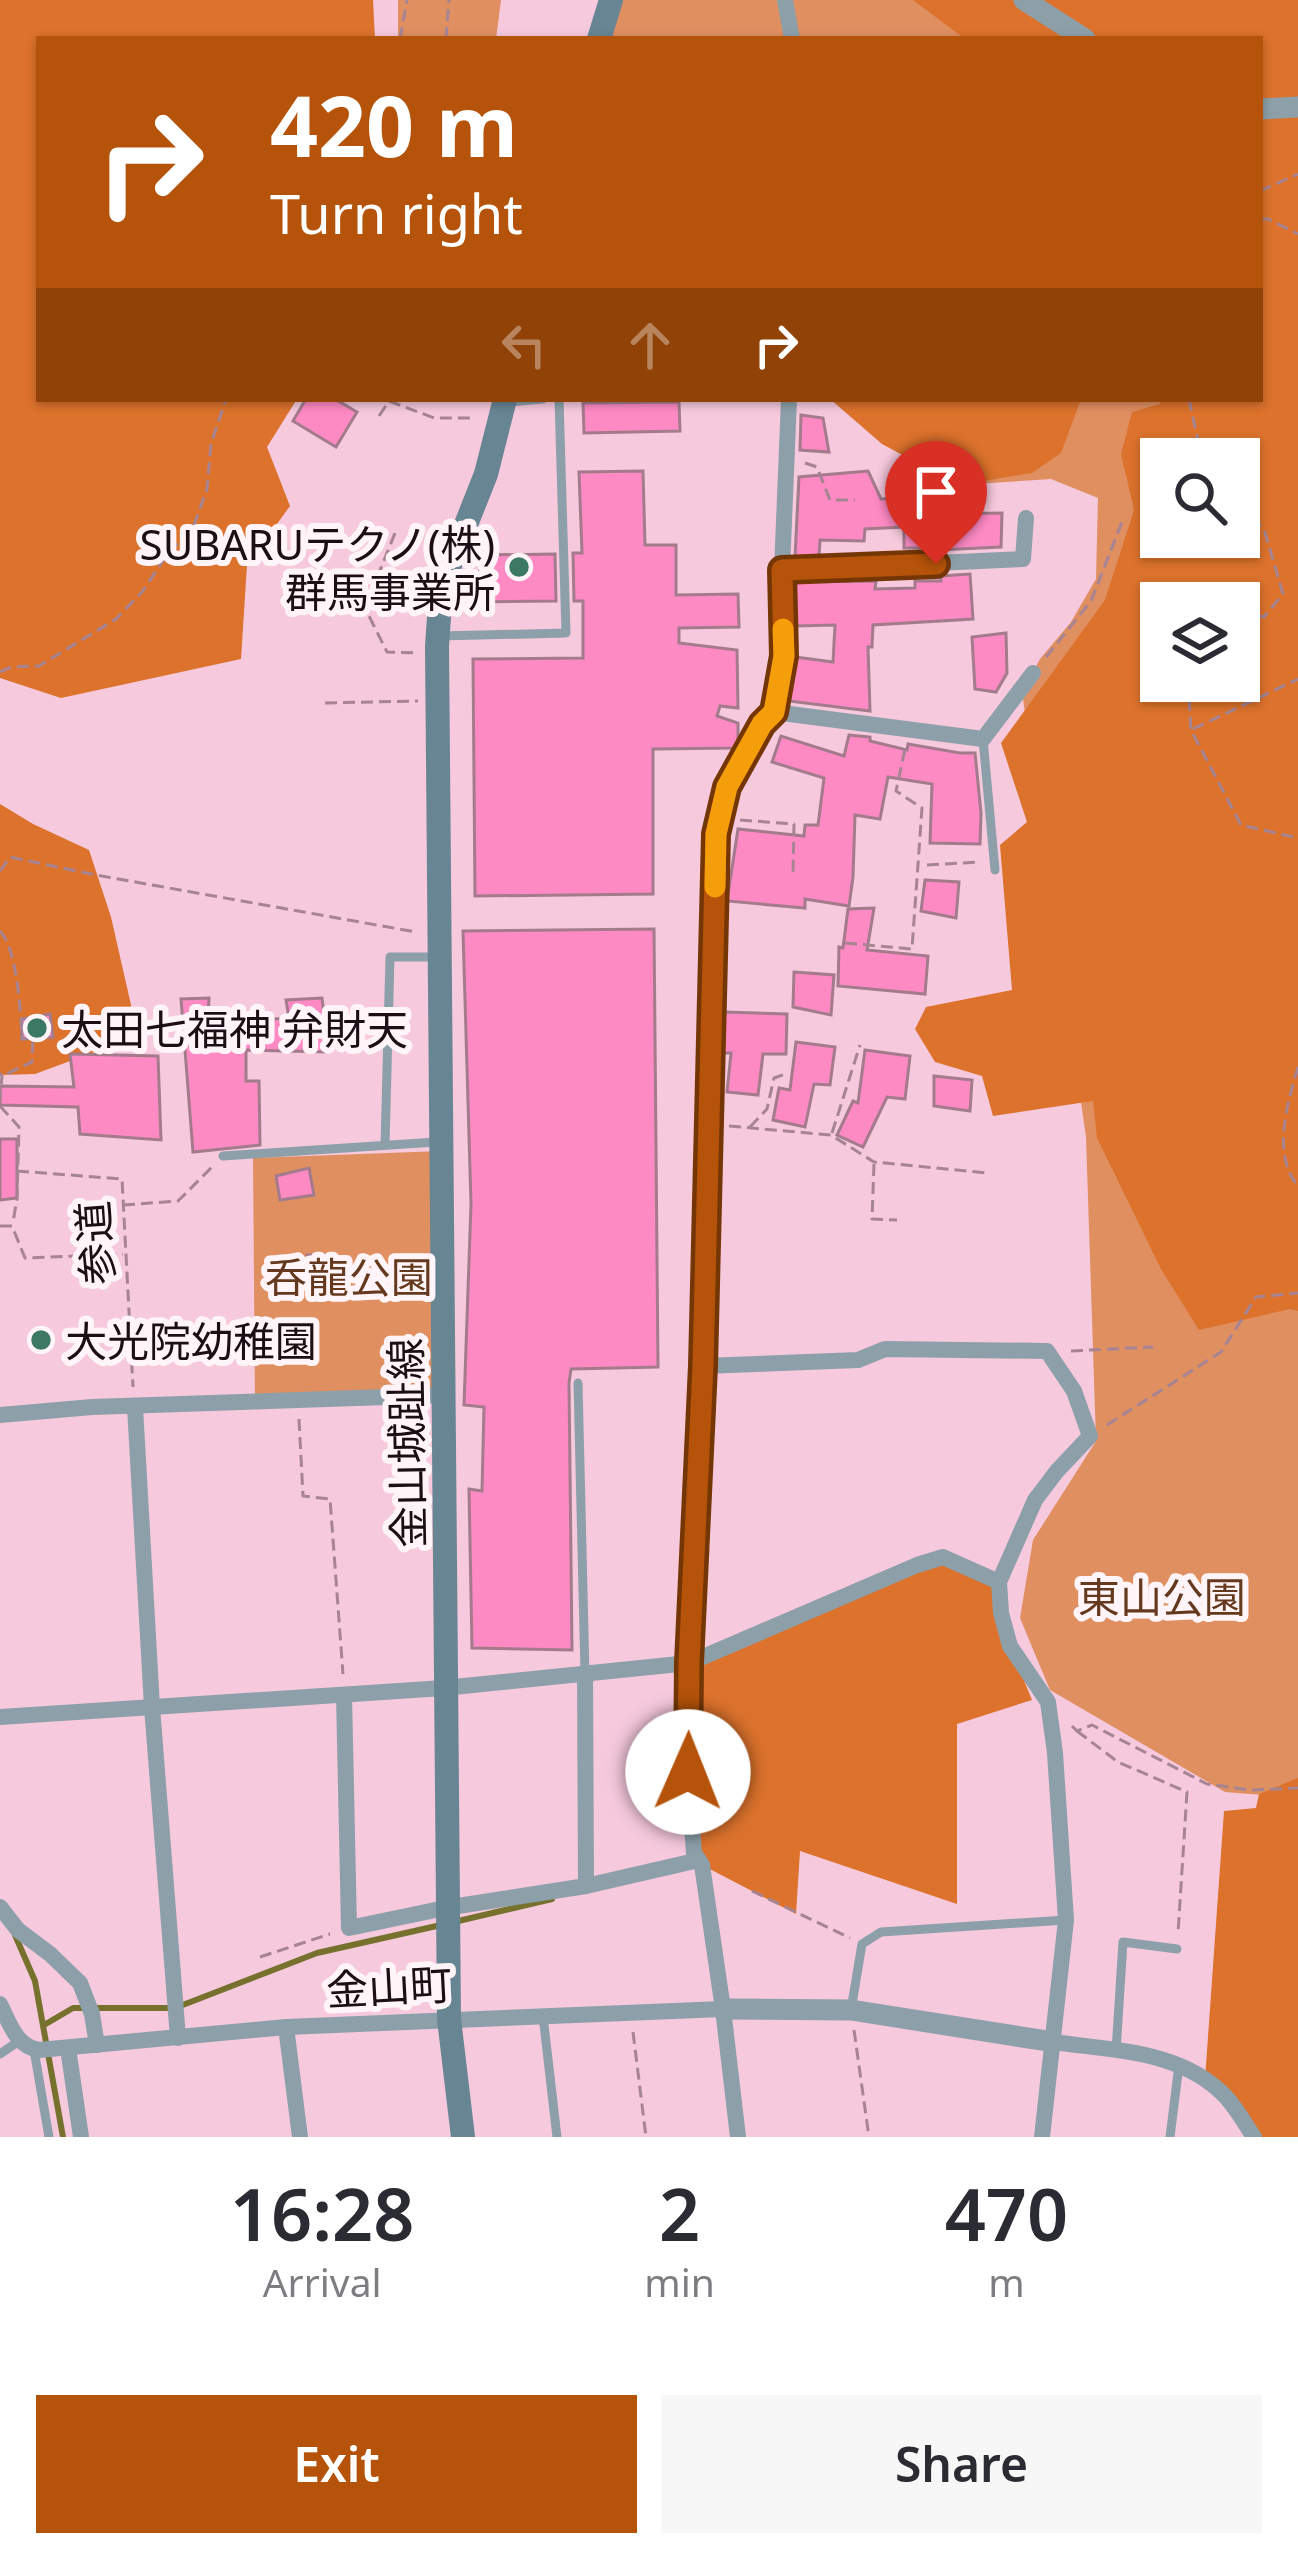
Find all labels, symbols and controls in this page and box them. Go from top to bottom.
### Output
text: 420 m [270,67,518,182]
icon: right [72,84,228,240]
text: Turn right [270,176,523,250]
icon: left [491,312,557,378]
icon: ahead [617,312,683,378]
icon: right [743,312,809,378]
map controls [1140,438,1260,702]
button: search [1140,438,1260,558]
pin [885,441,987,564]
icon: arrive [903,459,969,525]
place label: SUBARUテクノ(株) 群馬事業所 [140,515,495,620]
marker: SUBARUテクノ(株) 群馬事業所 [506,554,532,580]
button: layers [1140,582,1260,702]
place label: 太田七福神 弁財天 [61,1000,408,1057]
marker: 太田七福神 弁財天 [24,1015,50,1041]
street label: 参道 [63,1199,125,1287]
park label: 呑龍公園 [265,1248,433,1305]
place label: 大光院幼稚園 [65,1312,317,1369]
marker: 大光院幼稚園 [28,1327,54,1353]
street label: 金山城趾線 [376,1338,436,1548]
park label: 東山公園 [1078,1568,1246,1625]
position arrow [625,1709,751,1835]
street label: 金山町 [325,1954,453,2018]
text: 16:28 [230,2164,414,2262]
text: 2 [659,2164,700,2262]
text: 470 [945,2164,1068,2262]
text: Arrival [263,2255,382,2308]
text: min [644,2255,715,2308]
text: m [988,2255,1025,2308]
button: Exit [36,2395,637,2533]
button: Share [661,2395,1262,2533]

